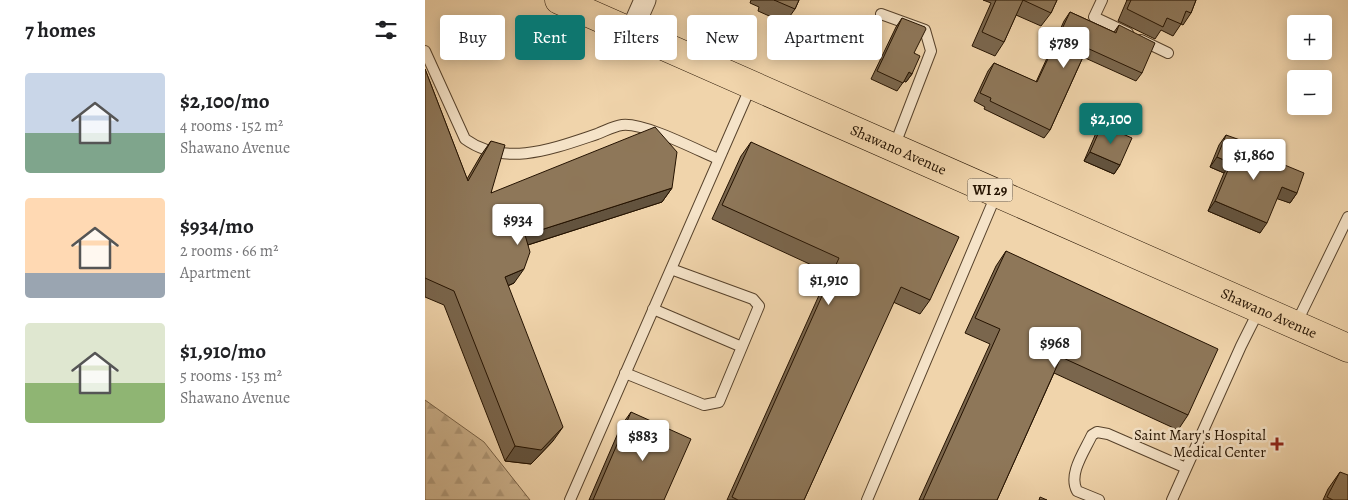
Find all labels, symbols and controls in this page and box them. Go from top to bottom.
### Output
chip: Buy [440,15,505,60]
chip: Rent [515,15,585,60]
chip: Filters [595,15,677,60]
chip: New [687,15,757,60]
chip: Apartment [767,15,882,60]
map controls [1287,15,1332,115]
button: + [1287,15,1332,60]
text: 7 homes [25,16,96,44]
icon: filters [372,16,400,44]
pin: $789 [1034,27,1094,69]
text: $789 [1049,32,1079,54]
button: − [1287,70,1332,115]
text: $2,100/mo [180,87,270,115]
icon: home [65,93,125,153]
pin: $2,100 [1070,102,1152,145]
text: $2,100 [1090,108,1132,130]
text: 4 rooms · 152 m² [180,115,283,137]
street label: Shawano Avenue [847,120,950,180]
text: Shawano Avenue [180,137,290,159]
pin: $1,860 [1213,138,1295,181]
text: $1,860 [1234,144,1274,166]
road number: WI 29 [967,178,1013,202]
pin: $934 [488,204,548,246]
text: $934 [503,209,533,231]
text: $934/mo [180,212,254,240]
icon: home [65,218,125,278]
text: 2 rooms · 66 m² [180,240,278,262]
text: Apartment [180,262,251,284]
pin: $1,910 [788,264,870,306]
text: $1,910 [810,269,848,291]
street label: Shawano Avenue [1218,283,1321,343]
pin: $968 [1025,326,1085,369]
text: $968 [1040,332,1070,354]
text: $1,910/mo [180,337,266,365]
icon: home [65,343,125,403]
text: 5 rooms · 153 m² [180,365,282,387]
text: Shawano Avenue [180,387,290,409]
pin: $883 [613,420,673,462]
text: $883 [628,425,658,447]
place label: Saint Mary's Hospital Medical Center [1134,425,1266,462]
marker: Saint Mary's Hospital Medical Center [1270,437,1284,451]

